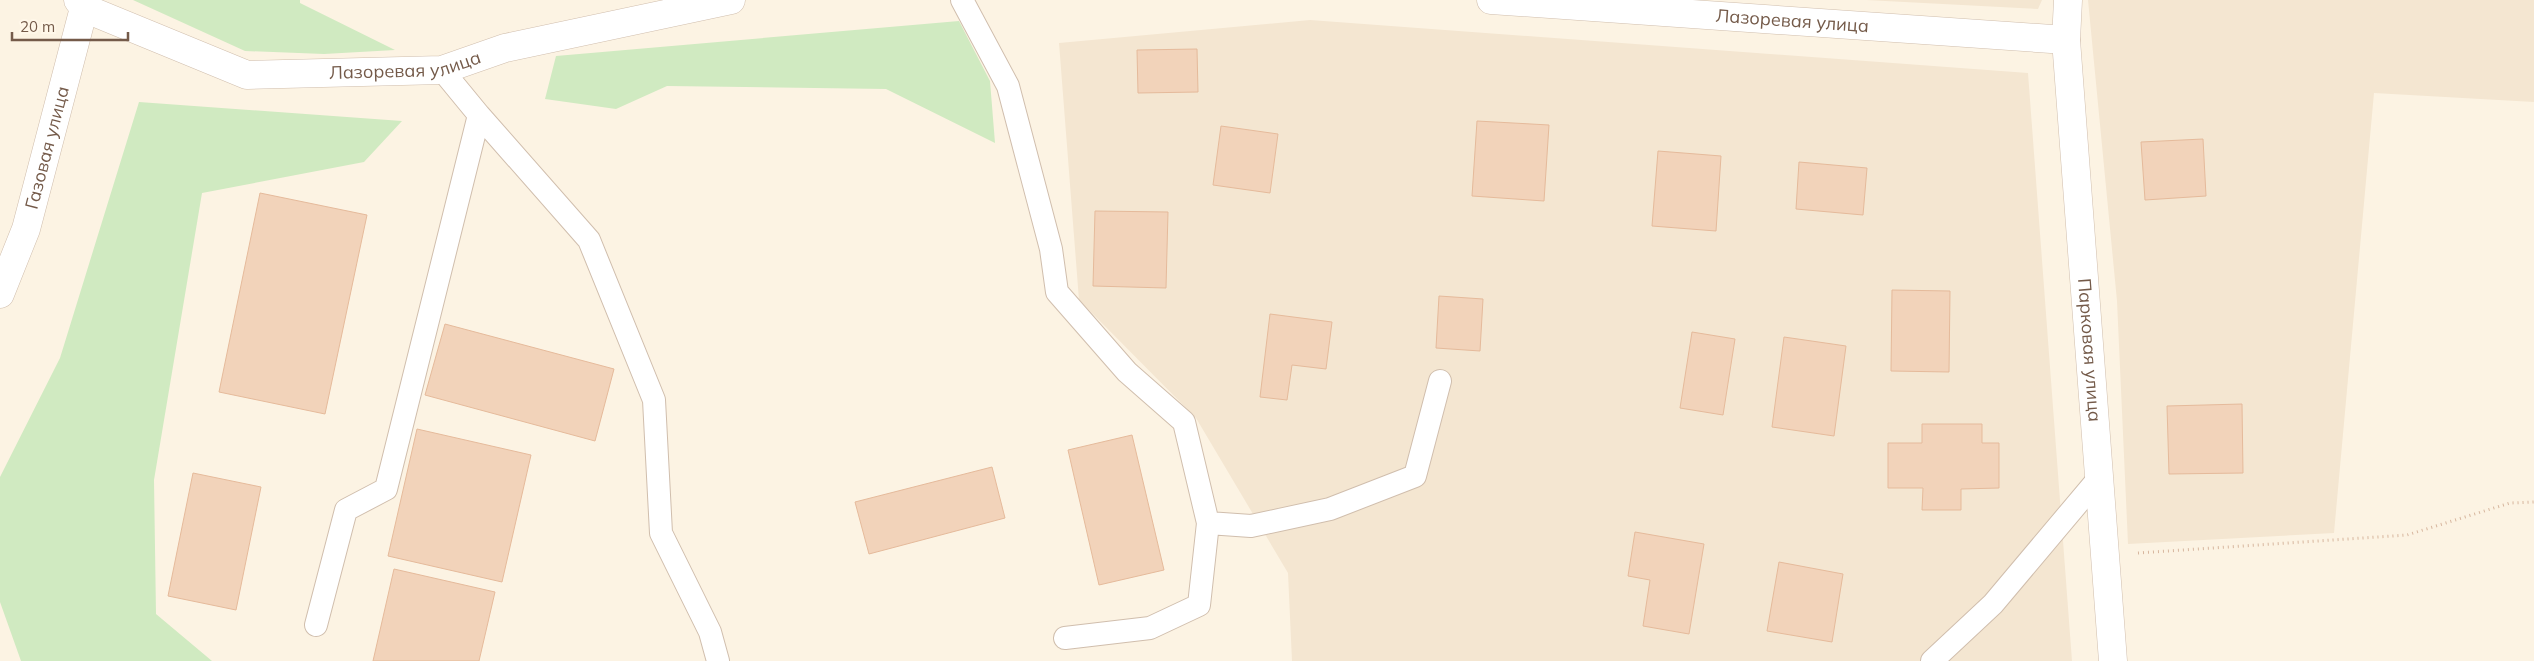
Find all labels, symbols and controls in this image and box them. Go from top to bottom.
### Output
street label: Лазоревая улица [1715,4,1870,37]
scale bar [12,10,129,42]
text: 20 m [20,17,55,36]
street label: Лазоревая улица [329,45,484,84]
street label: Газовая улица [20,84,74,212]
street label: Парковая улица [2073,277,2107,423]

